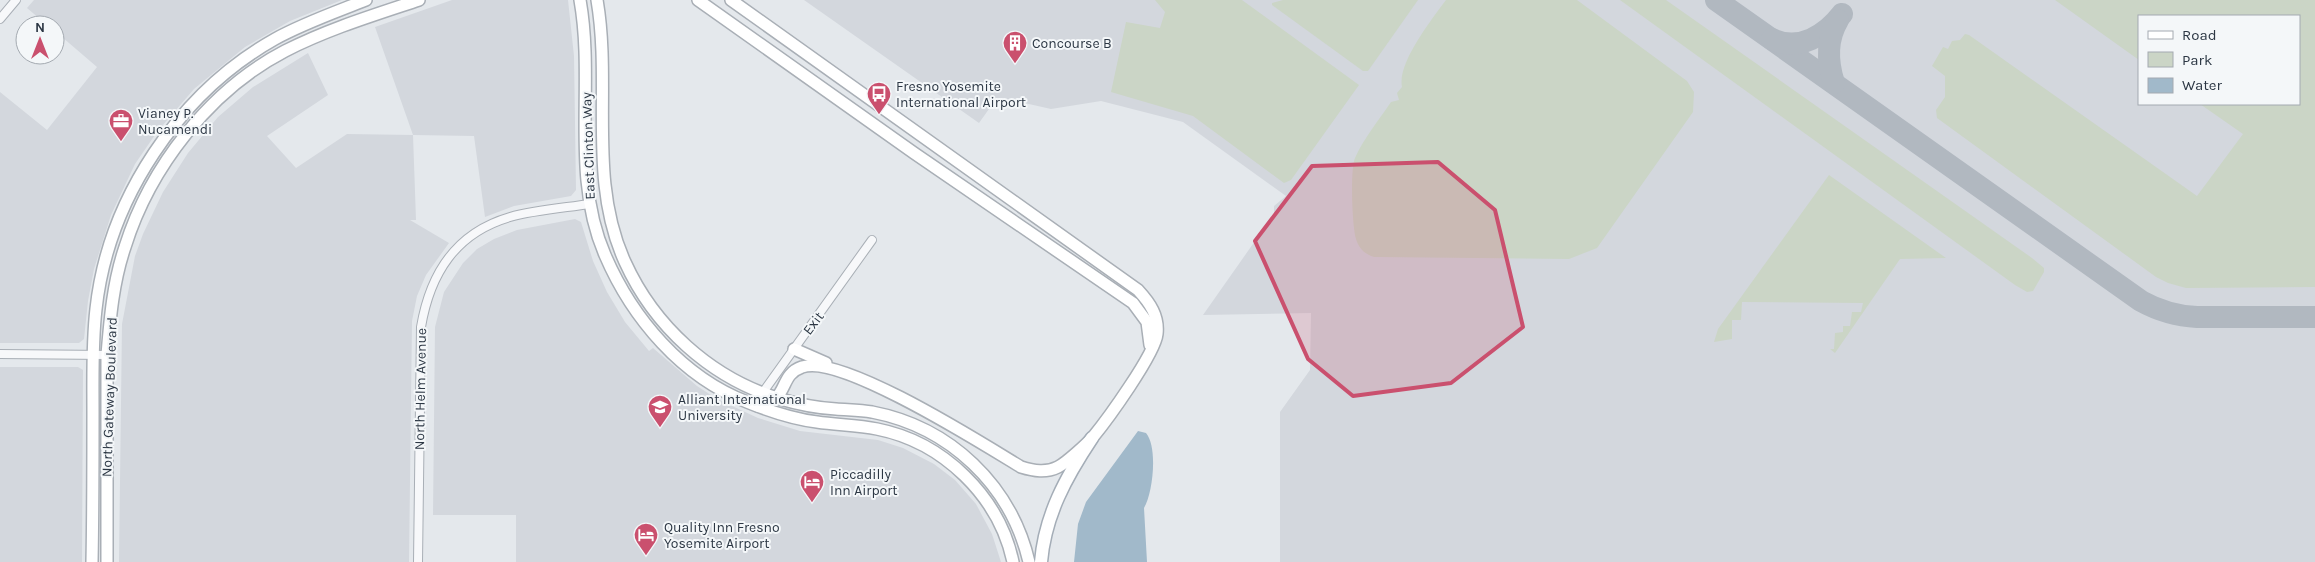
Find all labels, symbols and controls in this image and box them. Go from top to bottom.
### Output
north arrow [15,15,65,65]
legend [2138,15,2300,105]
text: N [35,19,45,36]
text: Road [2182,26,2217,44]
building icon: Concourse B [1002,30,1028,64]
place label: Concourse B [1032,35,1112,52]
text: Park [2182,51,2212,69]
text: Water [2182,76,2223,94]
place label: Fresno Yosemite International Airport [896,78,1026,111]
bus stop icon: Fresno Yosemite International Airport [866,81,892,115]
street label: East Clinton Way [578,91,599,200]
place label: Vianey P. Nucamendi [138,105,212,138]
office icon: Vianey P. Nucamendi [108,108,134,142]
street label: Exit [799,308,828,338]
street label: North Gateway Boulevard [98,317,121,477]
street label: North Helm Avenue [411,328,430,450]
place label: Alliant International University [678,391,806,424]
school or university icon: Alliant International University [647,394,673,428]
place label: Piccadilly Inn Airport [830,466,898,499]
hotel icon: Piccadilly Inn Airport [799,469,825,503]
place label: Quality Inn Fresno Yosemite Airport [664,519,780,552]
hotel icon: Quality Inn Fresno Yosemite Airport [633,522,659,556]

